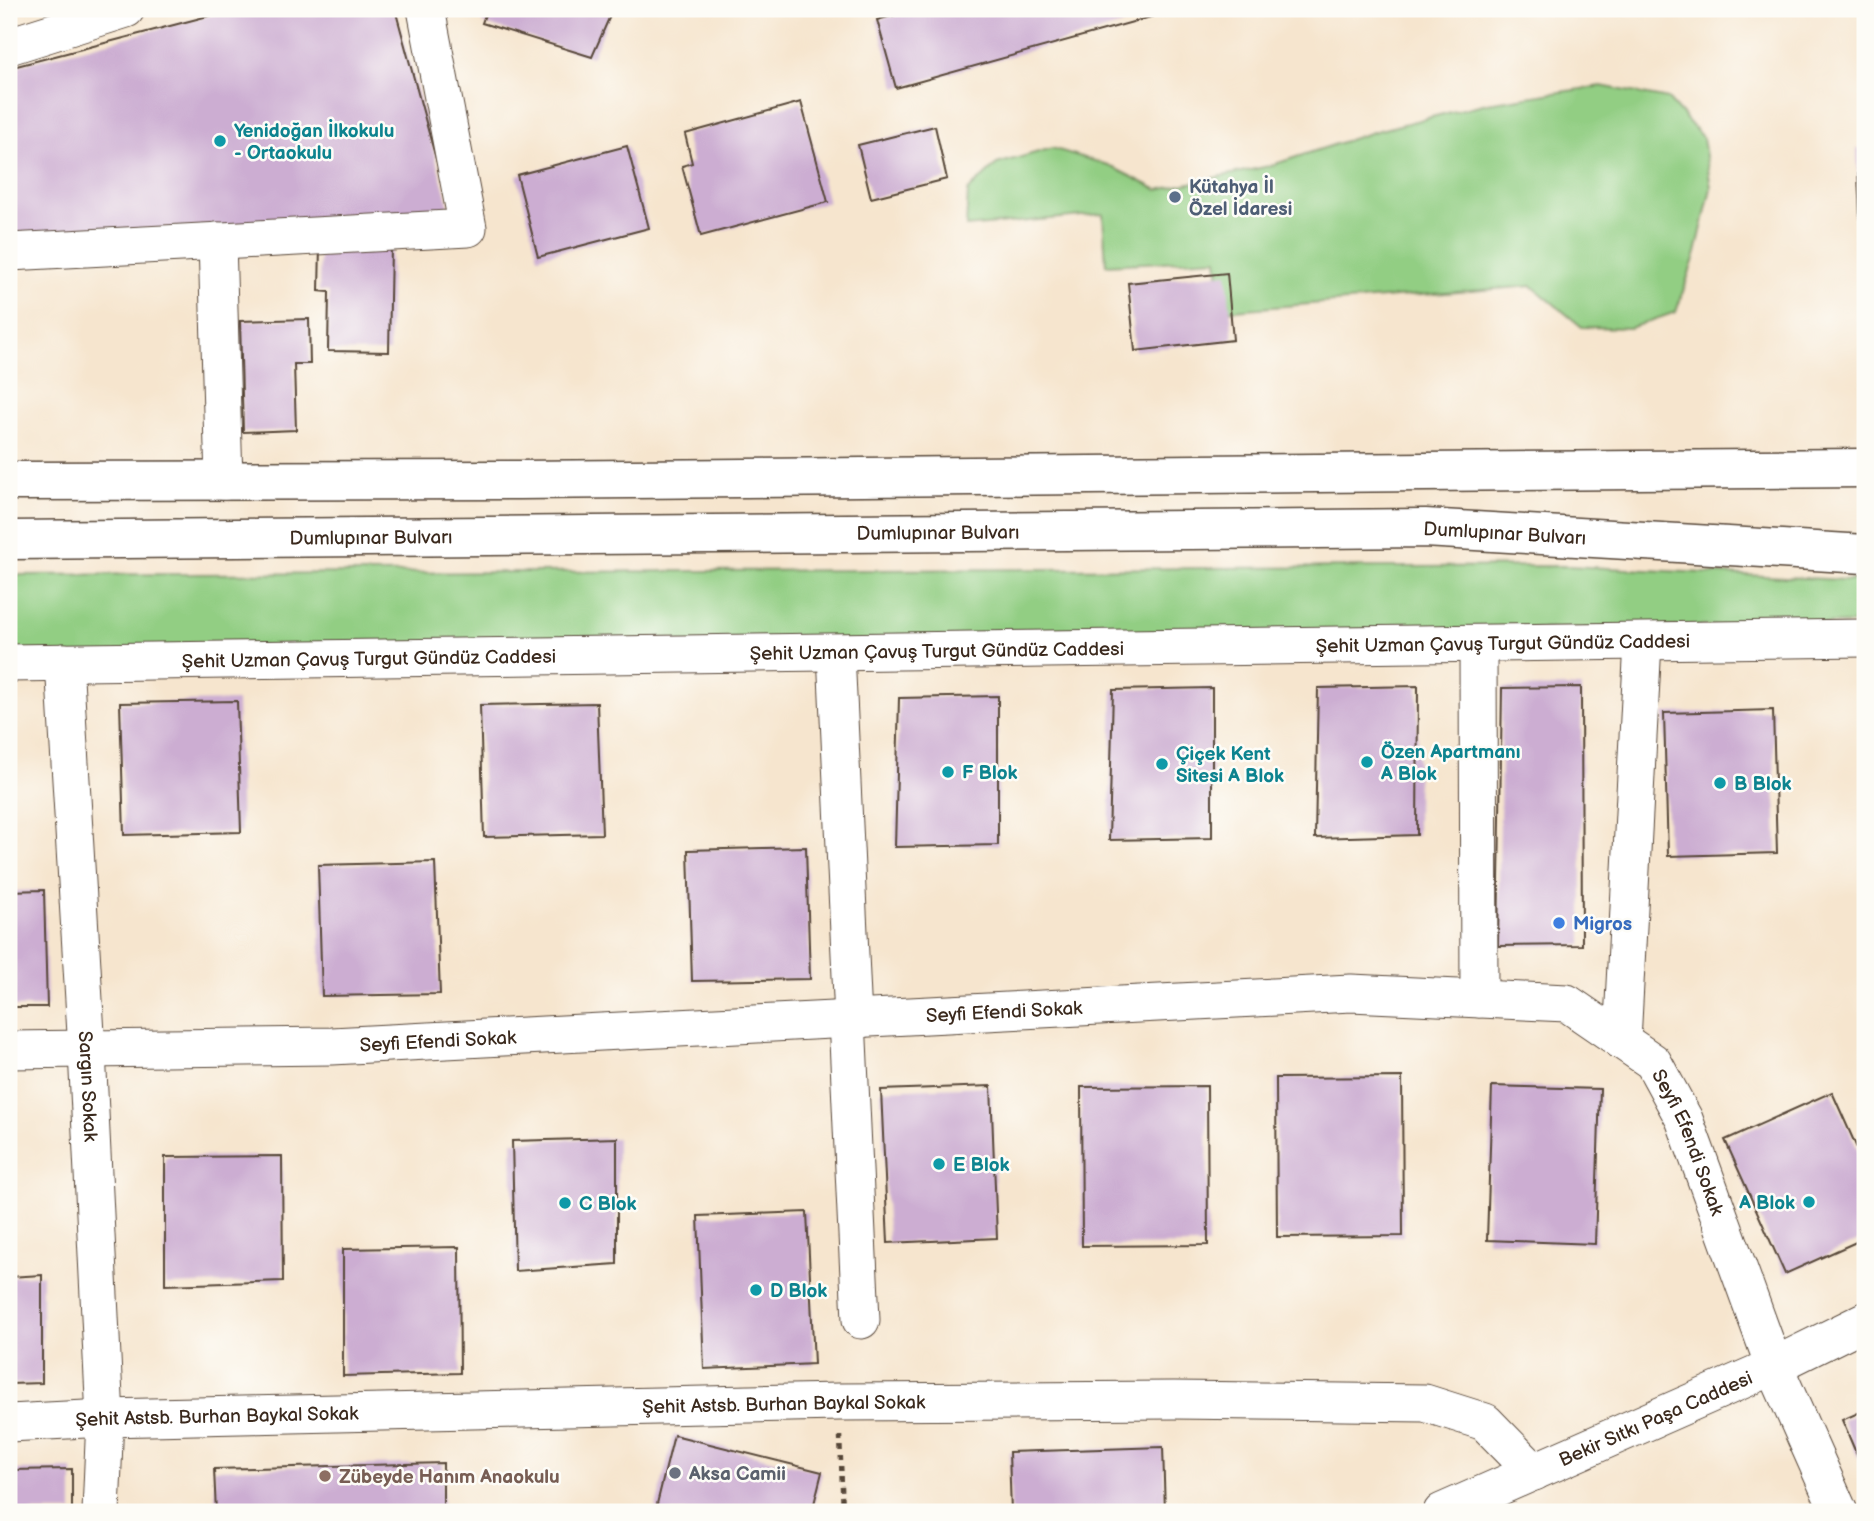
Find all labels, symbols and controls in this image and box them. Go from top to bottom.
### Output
place label: Yenidoğan İlkokulu - Ortaokulu [234,118,394,165]
marker: Yenidoğan İlkokulu - Ortaokulu [212,133,228,149]
place label: Kütahya İl Özel İdaresi [1189,174,1292,221]
marker: Kütahya İl Özel İdaresi [1167,189,1183,205]
street label: Dumlupınar Bulvarı [1423,518,1587,551]
street label: Dumlupınar Bulvarı [856,521,1020,546]
street label: Dumlupınar Bulvarı [289,526,453,551]
street label: Şehit Uzman Çavuş Turgut Gündüz Caddesi [1316,630,1690,658]
street label: Şehit Uzman Çavuş Turgut Gündüz Caddesi [750,638,1124,666]
street label: Şehit Uzman Çavuş Turgut Gündüz Caddesi [182,646,556,674]
place label: Özen Apartmanı A Blok [1380,741,1520,786]
place label: Çiçek Kent Sitesi A Blok [1176,743,1284,788]
marker: Özen Apartmanı A Blok [1359,754,1375,770]
marker: Çiçek Kent Sitesi A Blok [1154,756,1170,772]
place label: F Blok [962,762,1018,785]
marker: F Blok [940,764,956,780]
place label: B Blok [1734,773,1792,796]
marker: B Blok [1712,775,1728,791]
place label: Migros [1573,913,1632,936]
marker: Migros [1551,915,1567,931]
street label: Seyfi Efendi Sokak [925,997,1084,1028]
street label: Seyfi Efendi Sokak [359,1026,517,1058]
street label: Sargın Sokak [73,1030,101,1143]
street label: Seyfi Efendi Sokak [1646,1066,1728,1220]
place label: E Blok [953,1154,1009,1177]
marker: E Blok [931,1156,947,1172]
place label: A Blok [1738,1192,1795,1215]
place label: C Blok [579,1193,637,1216]
marker: A Blok [1801,1194,1817,1210]
marker: C Blok [557,1195,573,1211]
place label: D Blok [770,1280,827,1303]
marker: D Blok [748,1282,764,1298]
street label: Bekir Sıtkı Paşa Caddesi [1556,1367,1756,1472]
street label: Şehit Astsb. Burhan Baykal Sokak [642,1391,926,1419]
street label: Şehit Astsb. Burhan Baykal Sokak [75,1402,359,1433]
place label: Aksa Camii [688,1463,786,1486]
marker: Aksa Camii [667,1465,683,1481]
place label: Zübeyde Hanım Anaokulu [339,1466,560,1489]
marker: Zübeyde Hanım Anaokulu [317,1468,333,1484]

